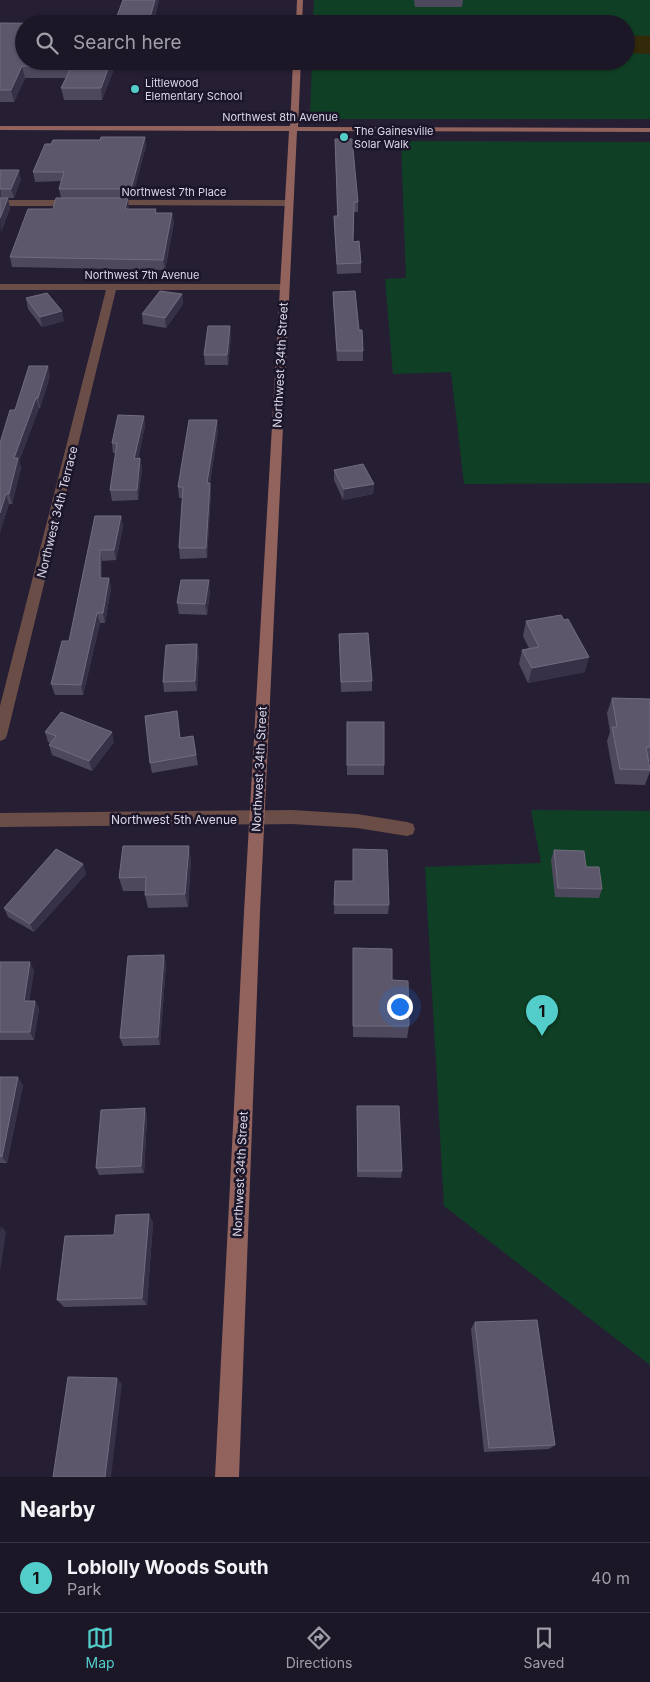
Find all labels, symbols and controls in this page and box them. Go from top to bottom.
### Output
search box [15,15,635,70]
icon: search [33,29,61,57]
text: Search here [73,31,182,54]
place label: Littlewood Elementary School [145,76,242,103]
marker: Littlewood Elementary School [129,83,141,95]
street label: Northwest 8th Avenue [222,110,338,124]
place label: The Gainesville Solar Walk [354,124,433,151]
marker: The Gainesville Solar Walk [338,131,350,143]
street label: Northwest 7th Place [122,185,227,199]
street label: Northwest 7th Avenue [84,268,200,282]
street label: Northwest 34th Street [269,302,291,428]
street label: Northwest 34th Terrace [33,445,81,579]
street label: Northwest 34th Street [248,706,270,832]
street label: Northwest 5th Avenue [111,812,237,827]
your location [387,994,413,1020]
pin: 1 [526,995,558,1036]
street label: Northwest 34th Street [229,1111,251,1237]
text: Nearby [20,1497,95,1522]
text: Loblolly Woods South [67,1556,269,1579]
text: 1 [33,1568,39,1588]
text: 40 m [591,1568,630,1588]
text: Park [67,1579,101,1599]
tab: Map [86,1624,115,1671]
tab: Directions [286,1624,352,1671]
tab: Saved [523,1624,564,1671]

